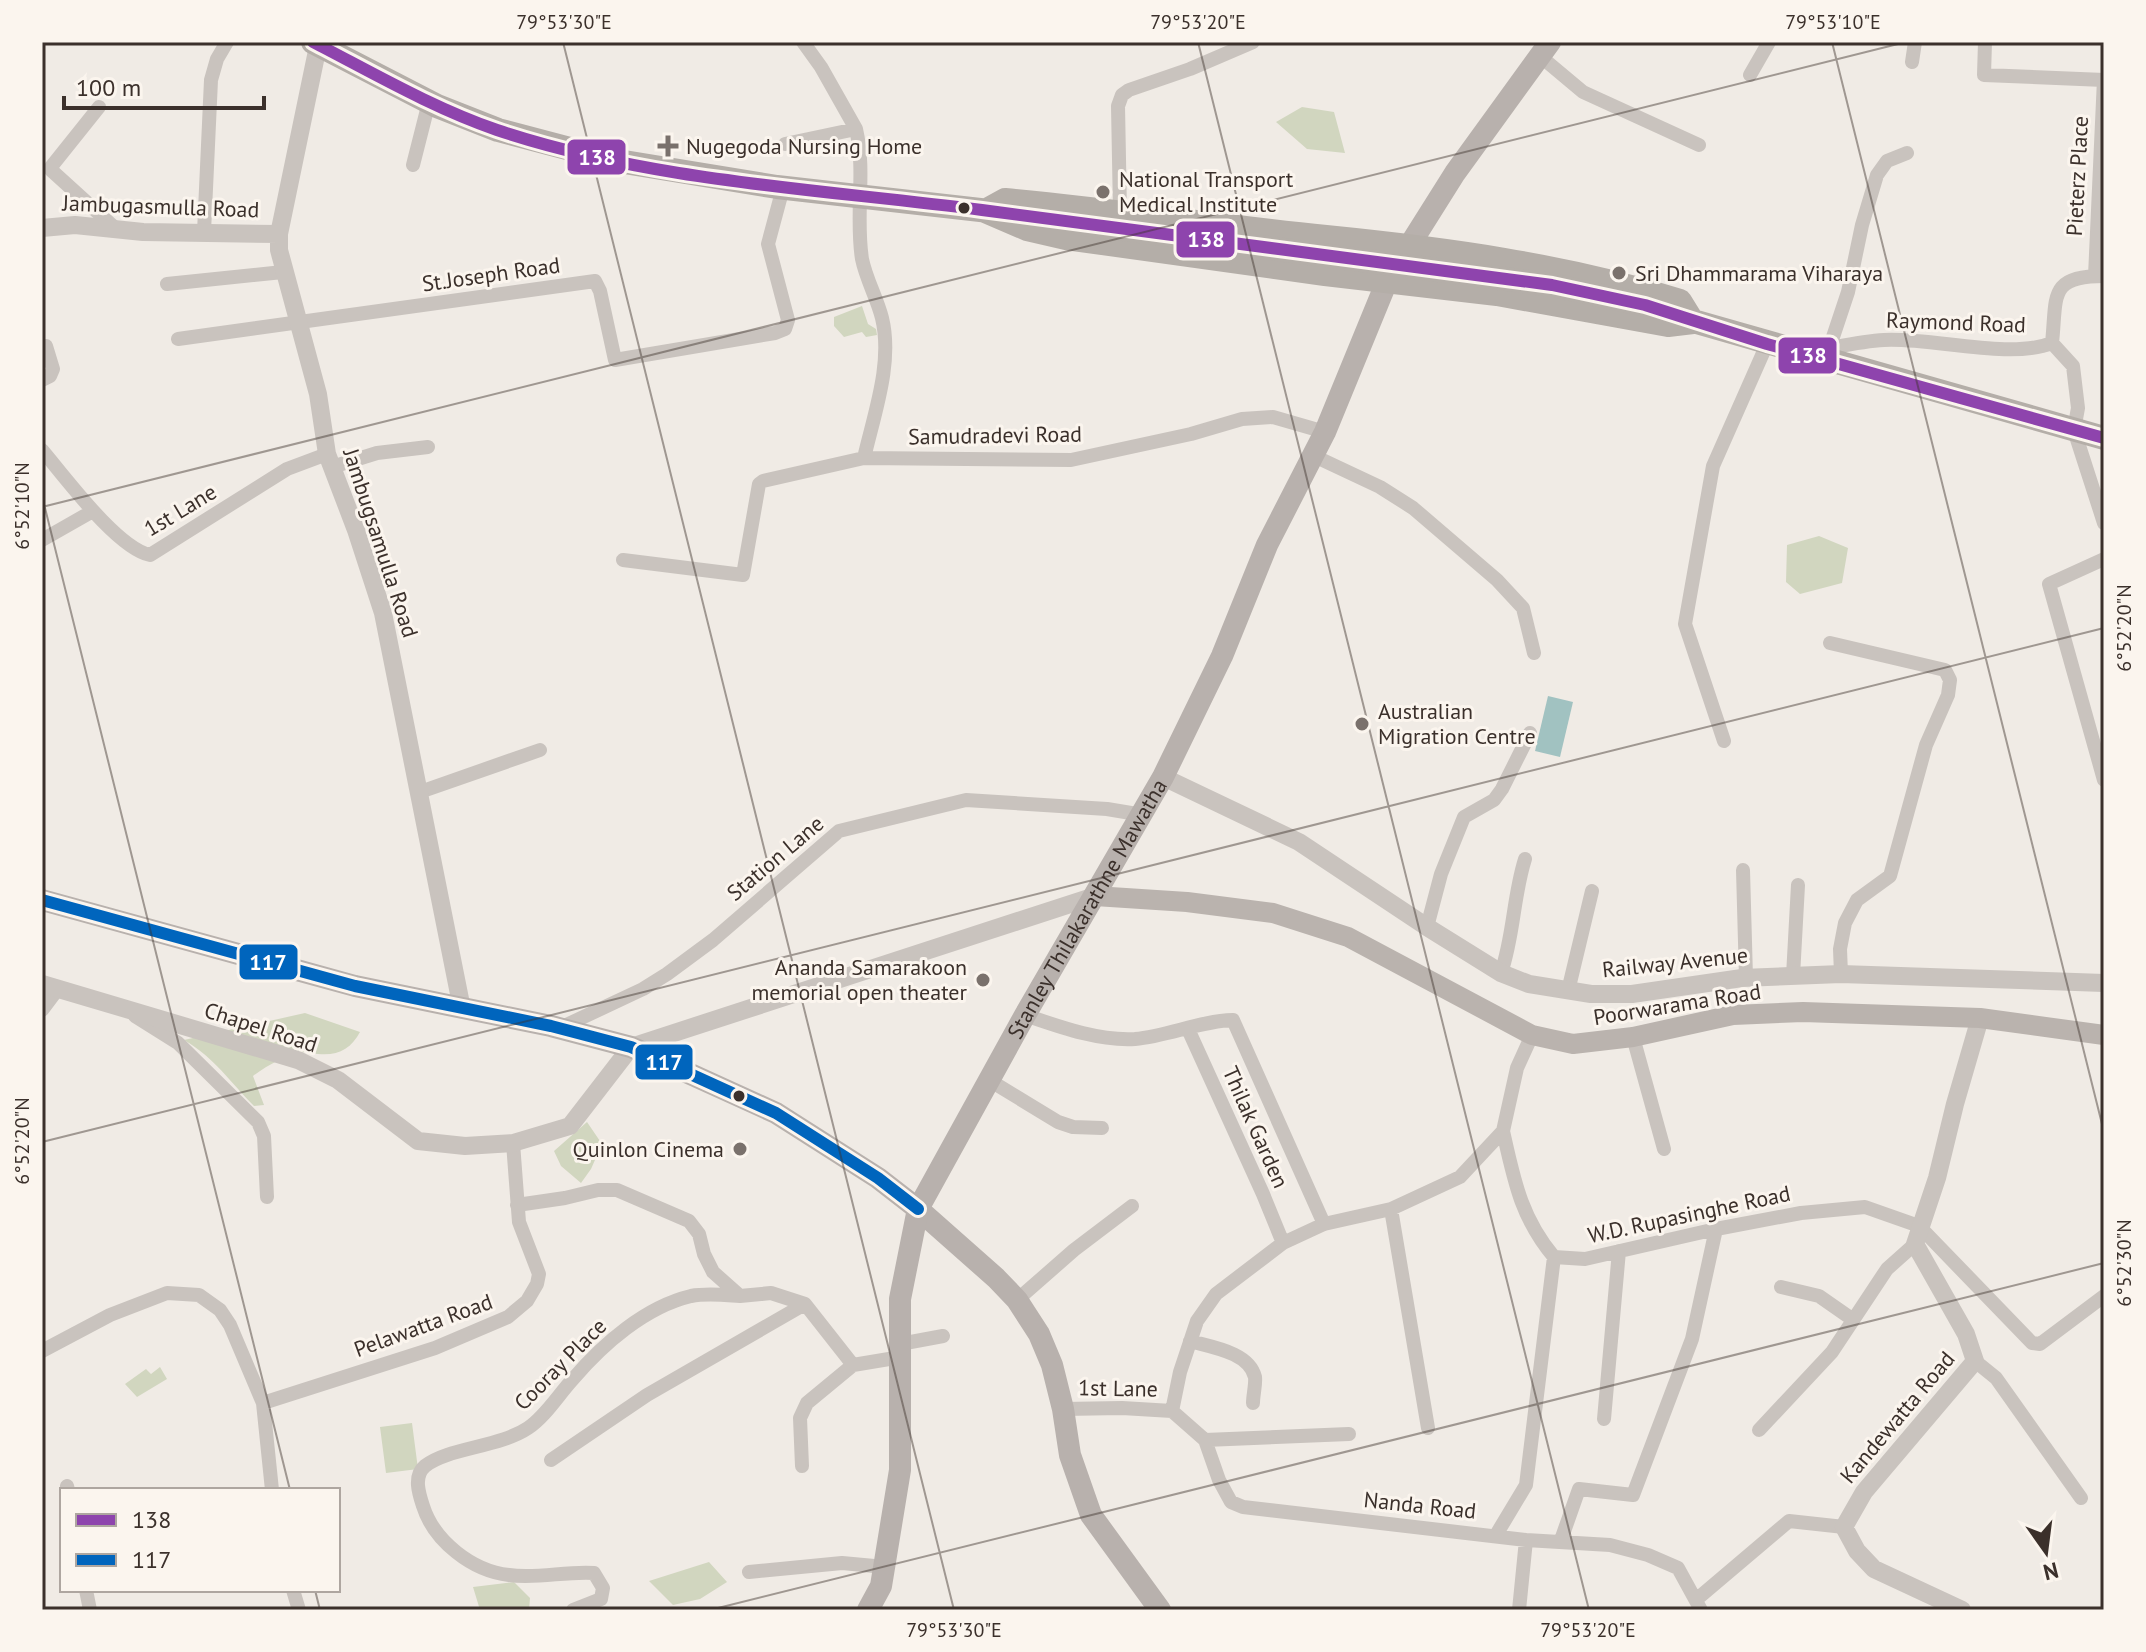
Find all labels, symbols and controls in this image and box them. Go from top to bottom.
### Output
text: 79°53'30"E [516,9,612,35]
text: 79°53'20"E [1150,9,1246,35]
text: 79°53'10"E [1785,9,1881,35]
scale bar [64,60,264,110]
text: 100 m [76,72,141,103]
street label: Pieterz Place [2060,115,2094,237]
place label: Nugegoda Nursing Home [686,132,922,160]
marker: Nugegoda Nursing Home [657,135,679,157]
line badge: 138 [566,138,627,176]
text: 138 [578,143,616,171]
place label: National Transport Medical Institute [1119,165,1294,218]
marker: National Transport Medical Institute [1094,183,1112,201]
street label: Jambugasmulla Road [61,189,260,223]
unlabelled marker [956,200,972,216]
line badge: 138 [1175,220,1236,259]
text: 138 [1187,225,1225,253]
street label: St.Joseph Road [420,250,562,298]
place label: Sri Dhammarama Viharaya [1635,259,1883,287]
marker: Sri Dhammarama Viharaya [1610,264,1628,282]
street label: Raymond Road [1886,306,2026,338]
line badge: 138 [1777,336,1838,375]
text: 138 [1789,341,1827,369]
street label: Samudradevi Road [908,419,1082,451]
street label: Jambugsamulla Road [337,444,425,641]
text: 6°52'10"N [9,462,35,550]
street label: 1st Lane [139,477,221,543]
text: 6°52'20"N [2111,584,2137,672]
place label: Australian Migration Centre [1378,697,1536,750]
marker: Australian Migration Centre [1353,715,1371,733]
street label: Stanley Thilakarathne Mawatha [1001,774,1173,1044]
street label: Station Lane [721,809,829,907]
street label: Railway Avenue [1601,940,1749,984]
line badge: 117 [238,943,299,981]
text: 117 [249,948,287,976]
place label: Ananda Samarakoon memorial open theater [751,953,968,1006]
marker: Ananda Samarakoon memorial open theater [974,971,992,989]
street label: Poorwarama Road [1591,977,1763,1031]
street label: Chapel Road [201,996,321,1058]
line badge: 117 [634,1043,694,1081]
text: 117 [645,1048,683,1076]
street label: Thilak Garden [1217,1062,1295,1192]
unlabelled marker [731,1088,747,1104]
text: 6°52'20"N [9,1097,35,1185]
place label: Quinlon Cinema [573,1135,724,1163]
marker: Quinlon Cinema [731,1140,749,1158]
street label: W.D. Rupasinghe Road [1585,1179,1793,1249]
text: 6°52'30"N [2111,1219,2137,1307]
street label: Pelawatta Road [350,1287,496,1363]
street label: Cooray Place [508,1312,612,1416]
street label: Kandewatta Road [1834,1345,1960,1489]
street label: 1st Lane [1078,1373,1158,1403]
street label: Nanda Road [1362,1485,1478,1525]
legend [60,1488,340,1592]
text: 138 [132,1504,171,1535]
north arrow [2006,1512,2086,1592]
text: 117 [132,1544,171,1575]
text: N [2040,1556,2061,1587]
text: 79°53'30"E [906,1617,1002,1643]
text: 79°53'20"E [1540,1617,1636,1643]

